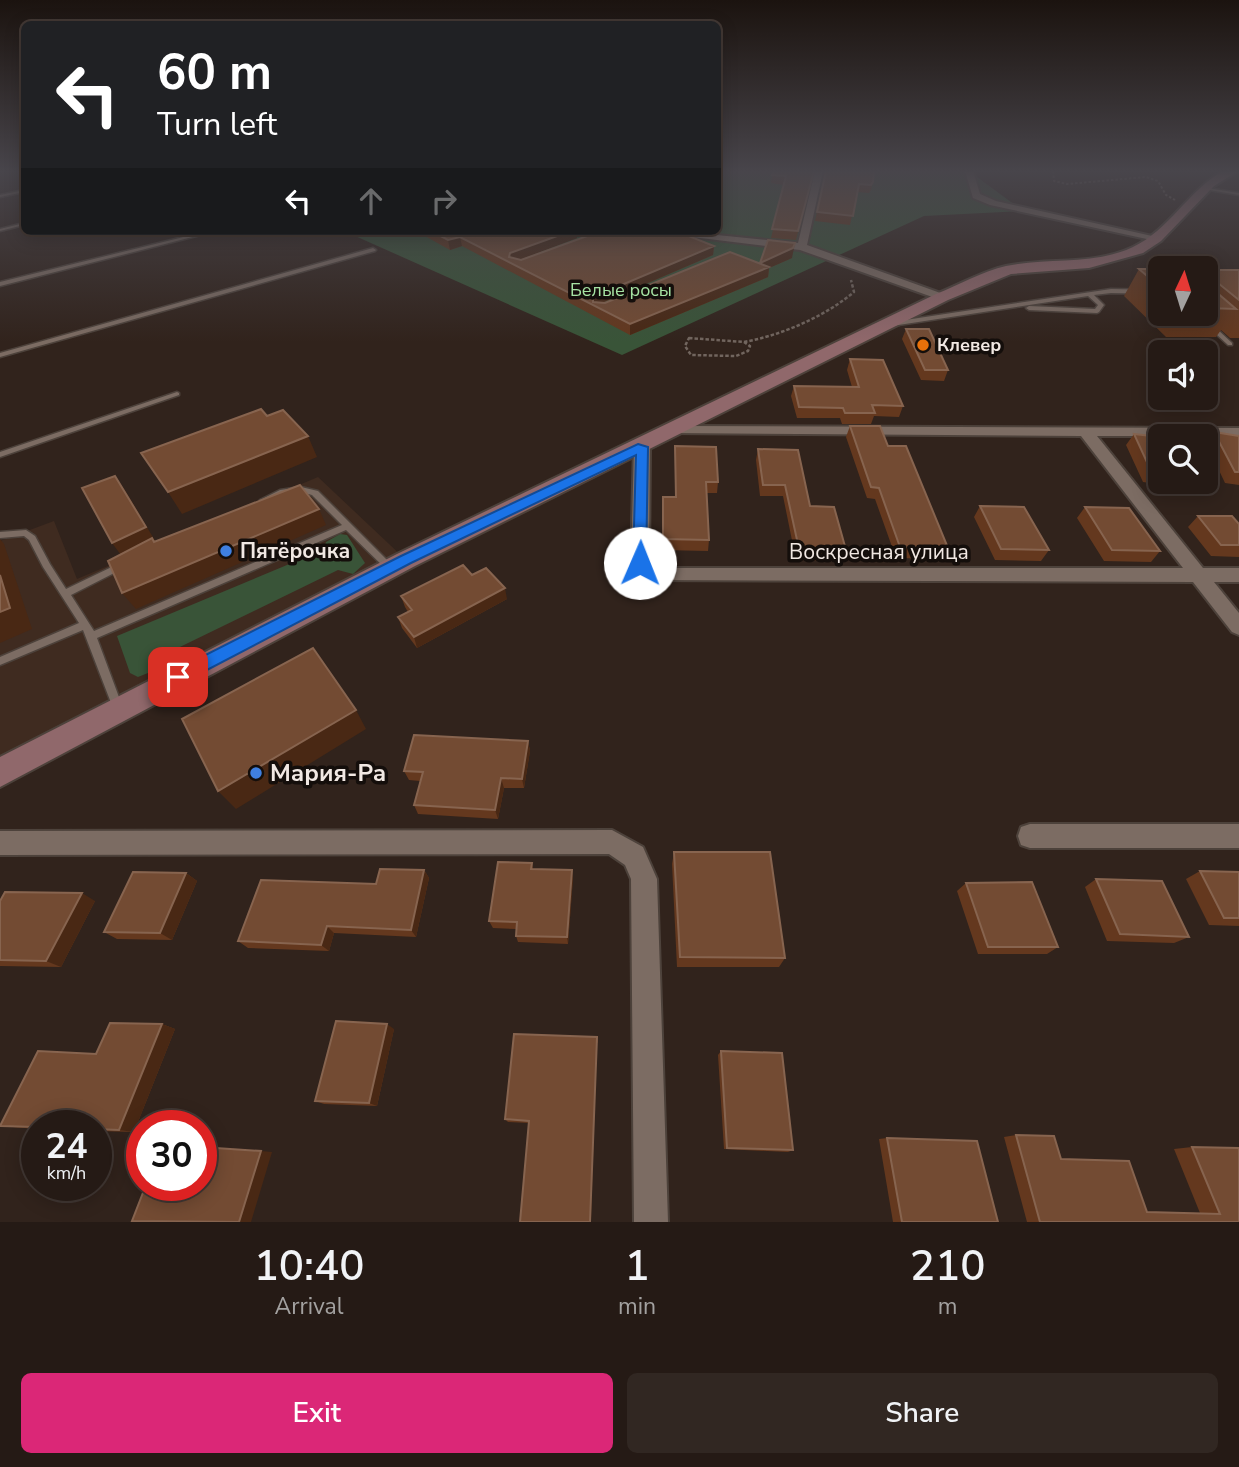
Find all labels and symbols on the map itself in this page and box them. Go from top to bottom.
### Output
north arrow [1148,256,1218,326]
park label: Белые росы [570,278,672,302]
place label: Клевер [937,333,1001,357]
marker: Клевер [915,337,931,353]
position arrow [603,526,677,600]
place label: Пятёрочка [240,537,350,565]
street label: Воскресная улица [789,538,969,566]
marker: Пятёрочка [218,543,234,559]
pin [148,647,208,707]
place label: Мария-Ра [270,757,386,789]
marker: Мария-Ра [248,765,264,781]
speed limit sign: 30 [126,1110,217,1201]

